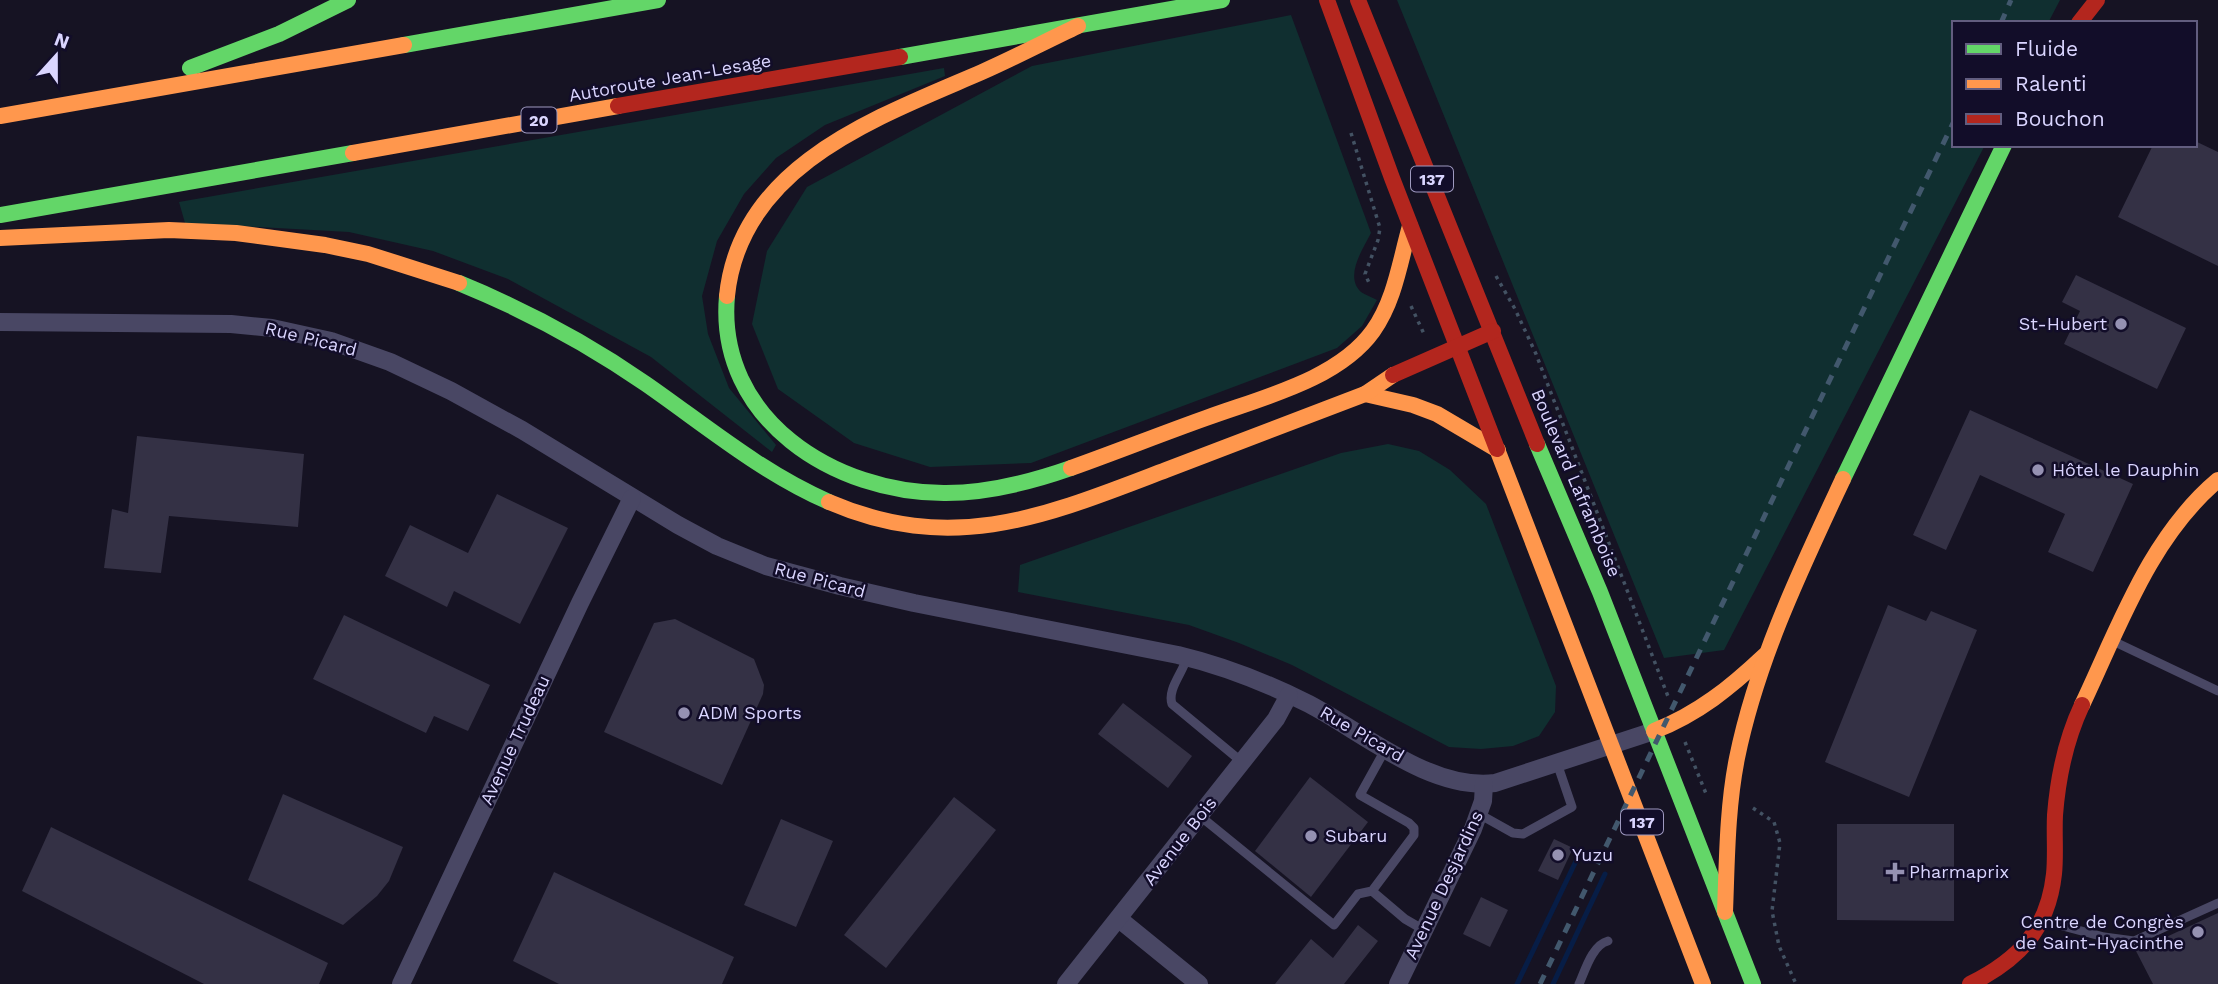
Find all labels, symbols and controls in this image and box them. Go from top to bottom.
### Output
north arrow [21,21,91,91]
legend [1952,21,2197,147]
text: N [51,27,73,54]
text: Fluide [2015,36,2078,61]
street label: Autoroute Jean-Lesage [567,49,773,106]
text: Ralenti [2015,71,2087,96]
text: Bouchon [2015,106,2105,131]
road number: 20 [522,108,556,132]
road number: 137 [1411,167,1453,192]
place label: St-Hubert [2019,313,2107,334]
marker: St-Hubert [2113,316,2129,332]
street label: Rue Picard [263,317,359,360]
street label: Boulevard Laframboise [1527,386,1626,580]
place label: Hôtel le Dauphin [2052,459,2199,480]
marker: Hôtel le Dauphin [2030,462,2046,478]
street label: Rue Picard [772,557,868,602]
street label: Avenue Trudeau [475,672,554,808]
street label: Rue Picard [1316,701,1408,766]
place label: ADM Sports [698,702,802,723]
marker: ADM Sports [676,705,692,721]
street label: Avenue Bois [1139,792,1221,889]
street label: Avenue Desjardins [1400,807,1487,962]
road number: 137 [1621,810,1663,834]
place label: Subaru [1325,825,1387,846]
marker: Subaru [1303,828,1319,844]
place label: Yuzu [1572,844,1613,865]
marker: Yuzu [1550,847,1566,863]
place label: Pharmaprix [1909,861,2009,882]
marker: Pharmaprix [1887,864,1903,880]
place label: Centre de Congrès de Saint-Hyacinthe [2015,911,2184,953]
marker: Centre de Congrès de Saint-Hyacinthe [2190,924,2206,940]

